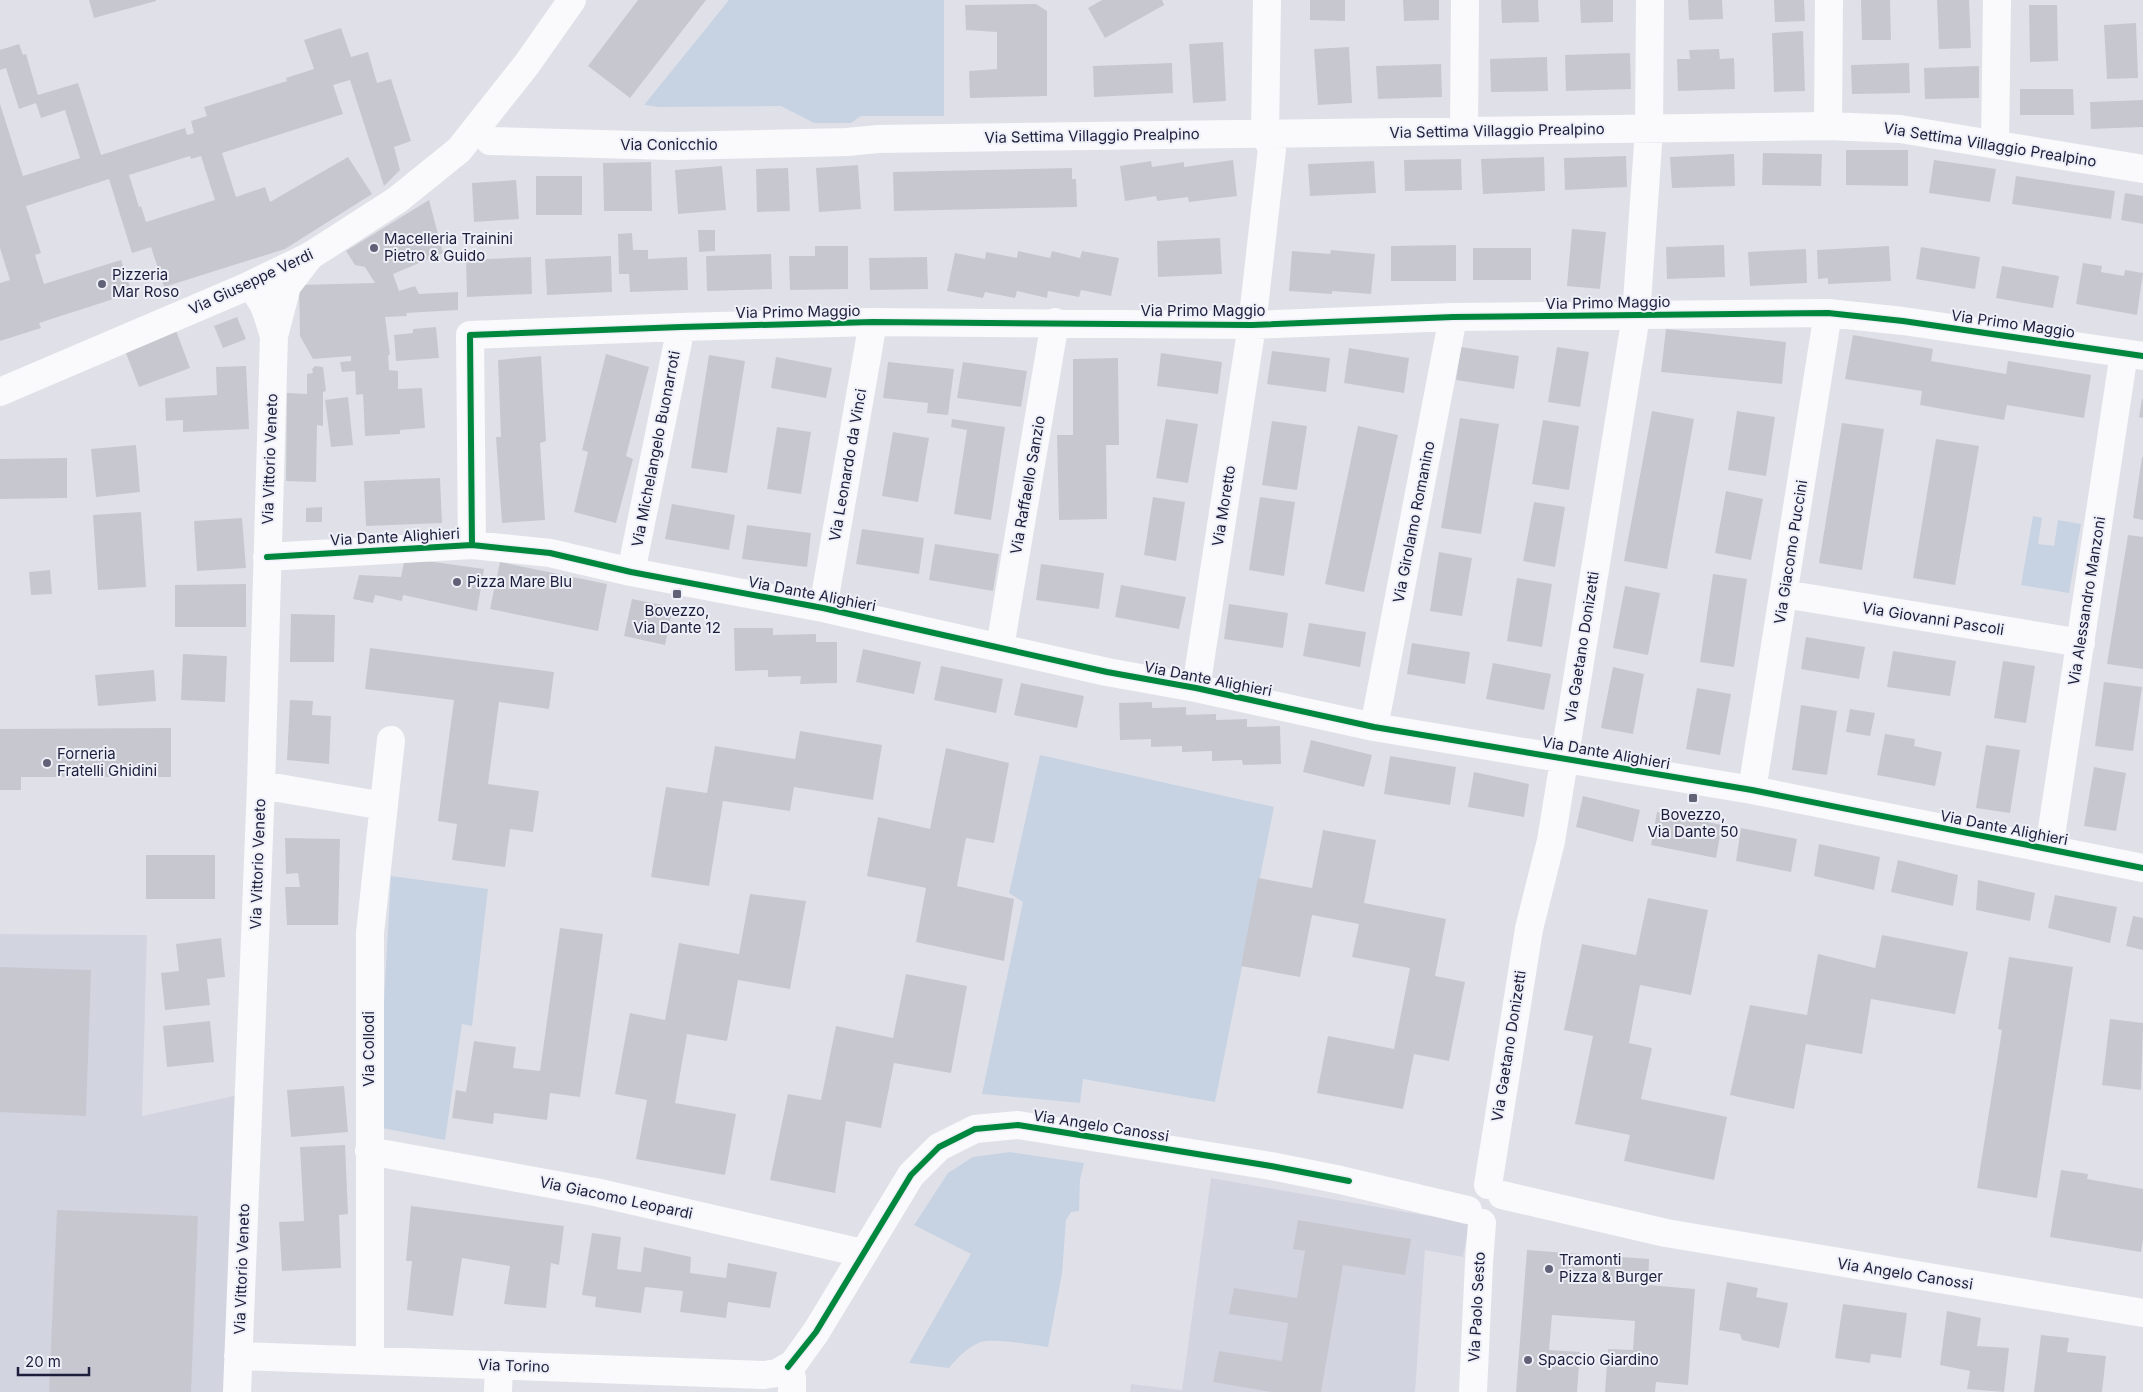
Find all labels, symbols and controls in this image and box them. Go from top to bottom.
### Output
street label: Via Settima Villaggio Prealpino [1882,118,2098,171]
street label: Via Settima Villaggio Prealpino [1389,119,1605,142]
street label: Via Settima Villaggio Prealpino [984,124,1200,147]
street label: Via Conicchio [620,135,718,154]
place label: Macelleria Trainini Pietro & Guido [384,229,513,265]
marker: Macelleria Trainini Pietro & Guido [368,242,380,254]
street label: Via Giuseppe Verdi [186,244,316,319]
place label: Pizzeria Mar Roso [112,265,179,301]
marker: Pizzeria Mar Roso [96,278,108,290]
street label: Via Primo Maggio [1545,292,1671,313]
street label: Via Primo Maggio [735,301,861,322]
street label: Via Primo Maggio [1140,301,1266,320]
street label: Via Primo Maggio [1950,305,2076,342]
street label: Via Michelangelo Buonarroti [627,349,684,549]
street label: Via Leonardo da Vinci [825,387,870,543]
street label: Via Vittorio Veneto [258,393,281,525]
street label: Via Raffaello Sanzio [1006,414,1049,556]
street label: Via Girolamo Romanino [1388,439,1439,605]
street label: Via Moretto [1208,464,1239,548]
street label: Via Giacomo Puccini [1770,479,1811,625]
street label: Via Alessandro Manzoni [2064,515,2109,687]
street label: Via Dante Alighieri [330,524,460,549]
street label: Via Gaetano Donizetti [1560,570,1603,724]
place label: Pizza Mare Blu [467,572,572,591]
street label: Via Dante Alighieri [746,572,878,615]
marker: Pizza Mare Blu [451,576,463,588]
marker: Bovezzo, Via Dante 12 [671,588,683,600]
street label: Via Giovanni Pascoli [1861,598,2005,639]
place label: Bovezzo, Via Dante 12 [633,601,721,637]
street label: Via Dante Alighieri [1142,657,1274,700]
street label: Via Dante Alighieri [1540,732,1672,773]
place label: Forneria Fratelli Ghidini [57,744,157,780]
marker: Forneria Fratelli Ghidini [41,757,53,769]
marker: Bovezzo, Via Dante 50 [1687,792,1699,804]
street label: Via Vittorio Veneto [246,798,269,930]
place label: Bovezzo, Via Dante 50 [1647,805,1739,841]
street label: Via Dante Alighieri [1938,806,2070,849]
street label: Via Gaetano Donizetti [1487,969,1530,1123]
street label: Via Collodi [359,1011,378,1087]
street label: Via Angelo Canossi [1032,1105,1170,1146]
street label: Via Giacomo Leopardi [538,1172,694,1223]
street label: Via Vittorio Veneto [230,1203,253,1335]
place label: Tramonti Pizza & Burger [1559,1250,1663,1286]
street label: Via Paolo Sesto [1464,1251,1489,1363]
street label: Via Angelo Canossi [1836,1253,1974,1294]
marker: Tramonti Pizza & Burger [1543,1263,1555,1275]
scale bar [18,1344,89,1376]
place label: Spaccio Giardino [1538,1350,1659,1369]
text: 20 m [25,1352,61,1371]
marker: Spaccio Giardino [1522,1354,1534,1366]
street label: Via Torino [478,1355,550,1376]

